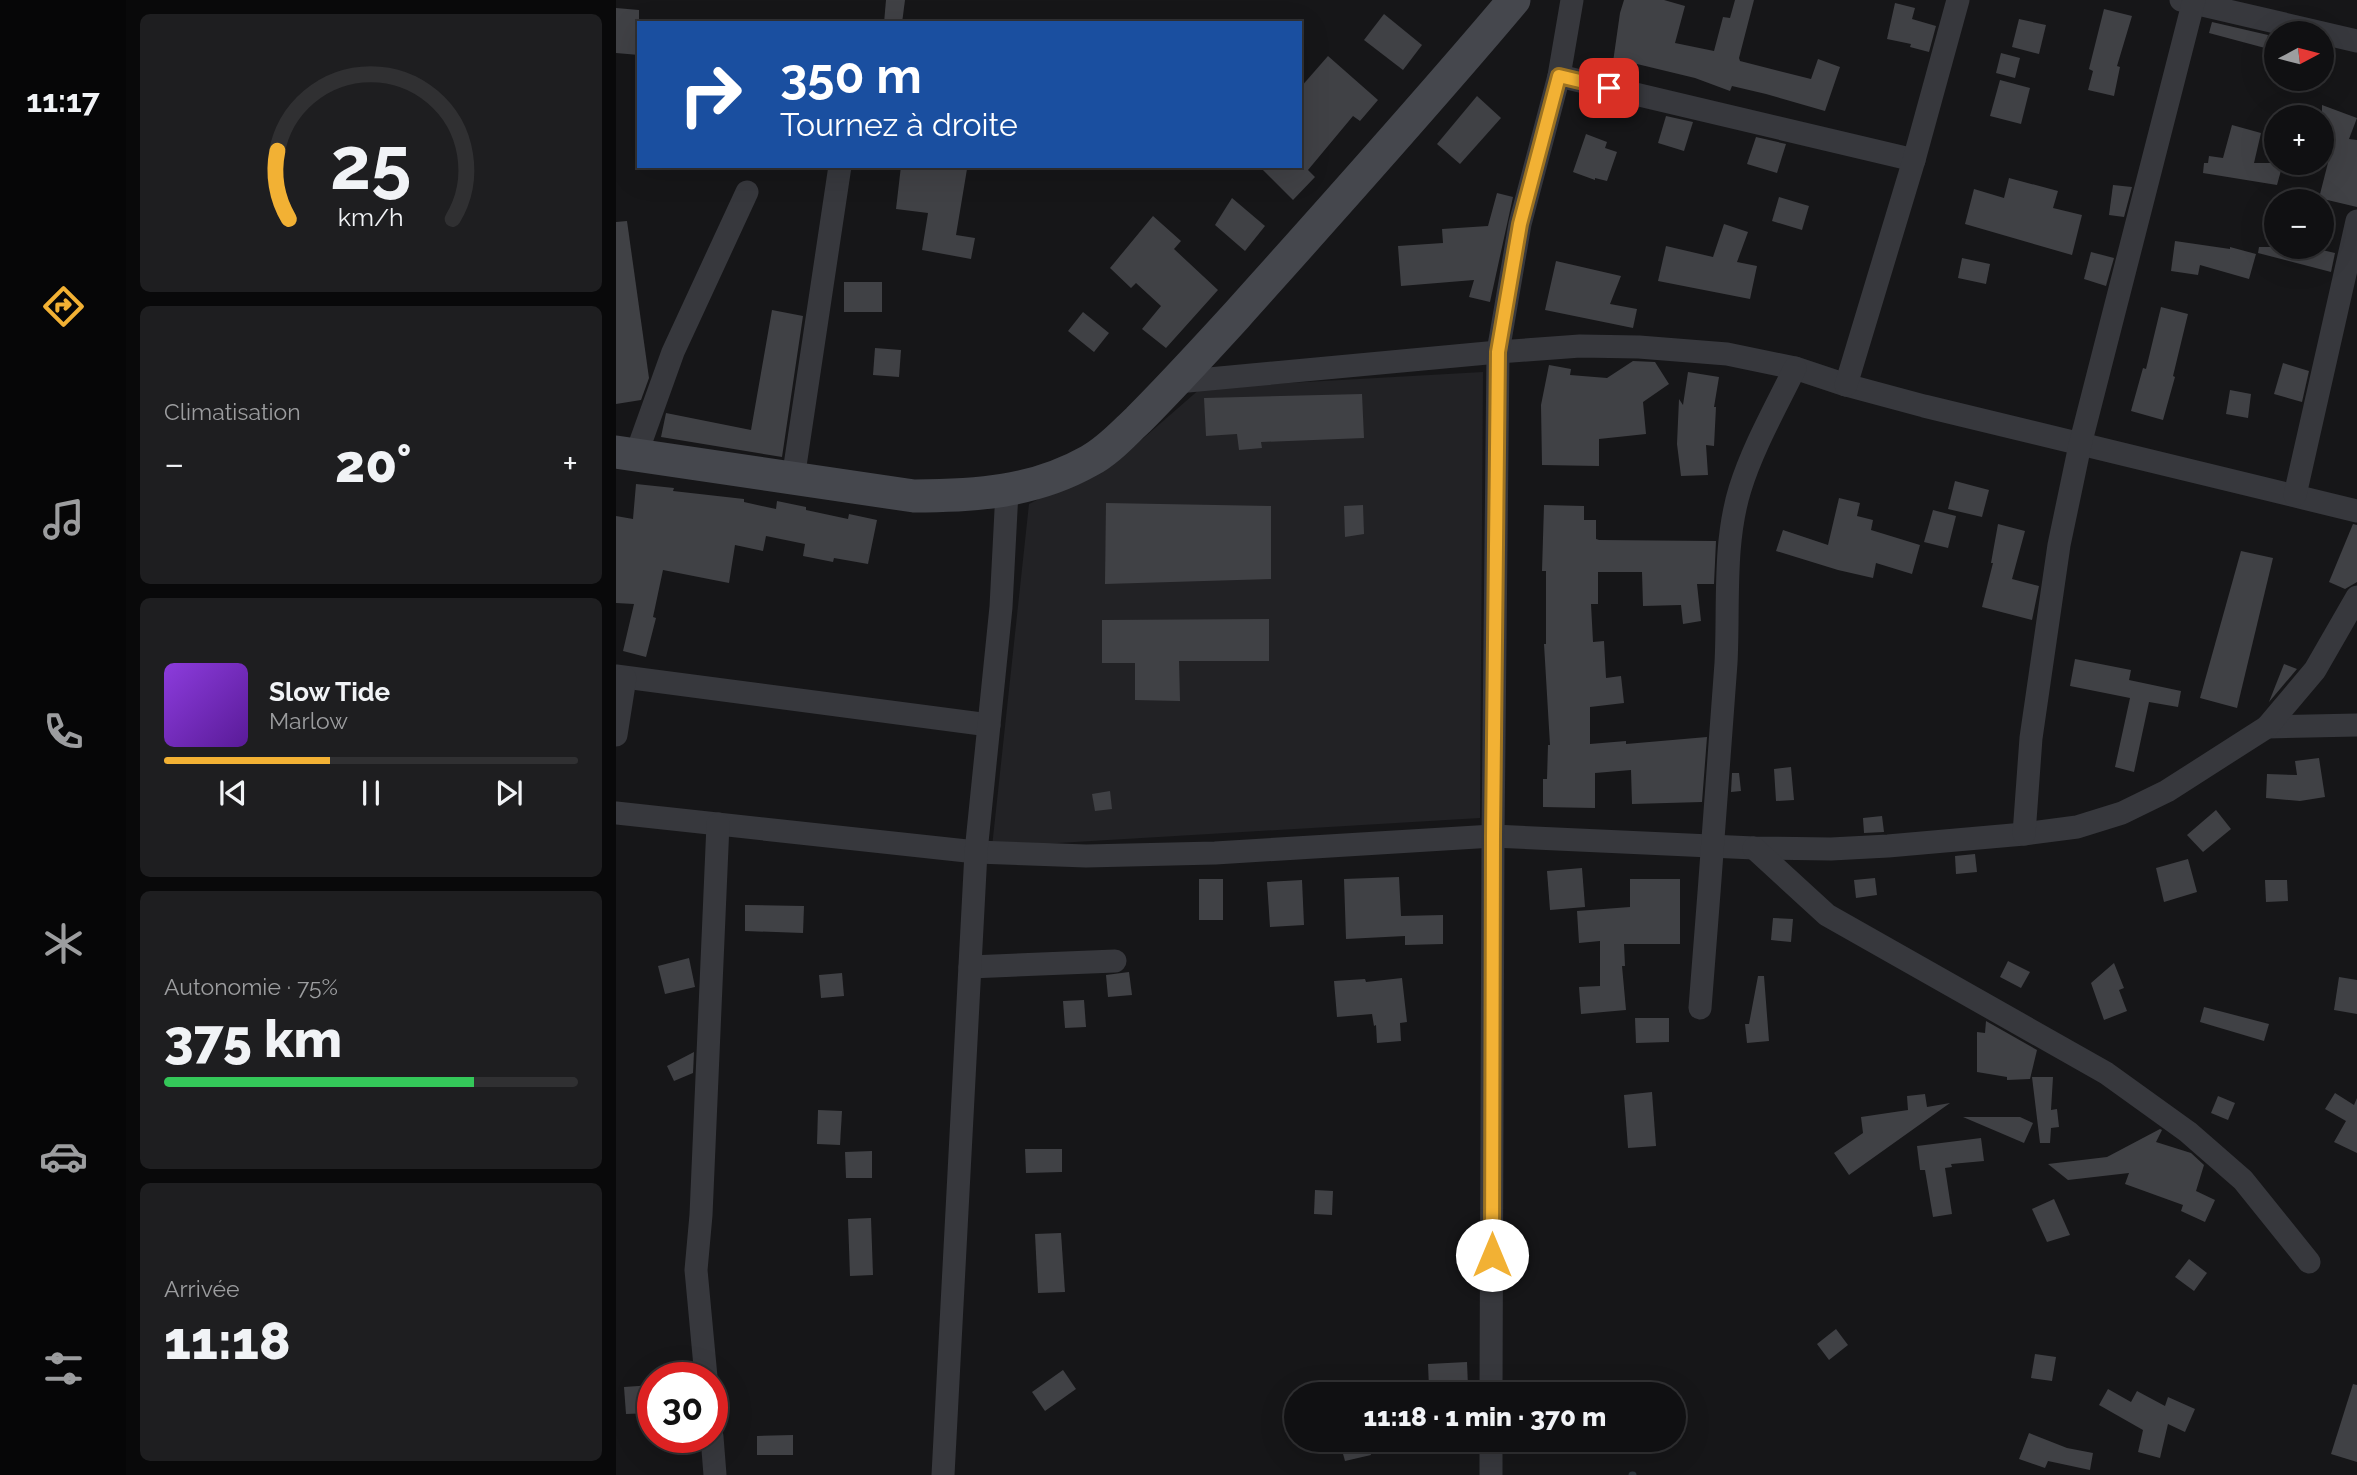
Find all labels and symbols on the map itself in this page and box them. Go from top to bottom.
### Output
north arrow [2264,21,2334,91]
pin [1579,58,1639,118]
position arrow [1455,1218,1529,1292]
speed limit sign: 30 [637,1362,728,1453]

